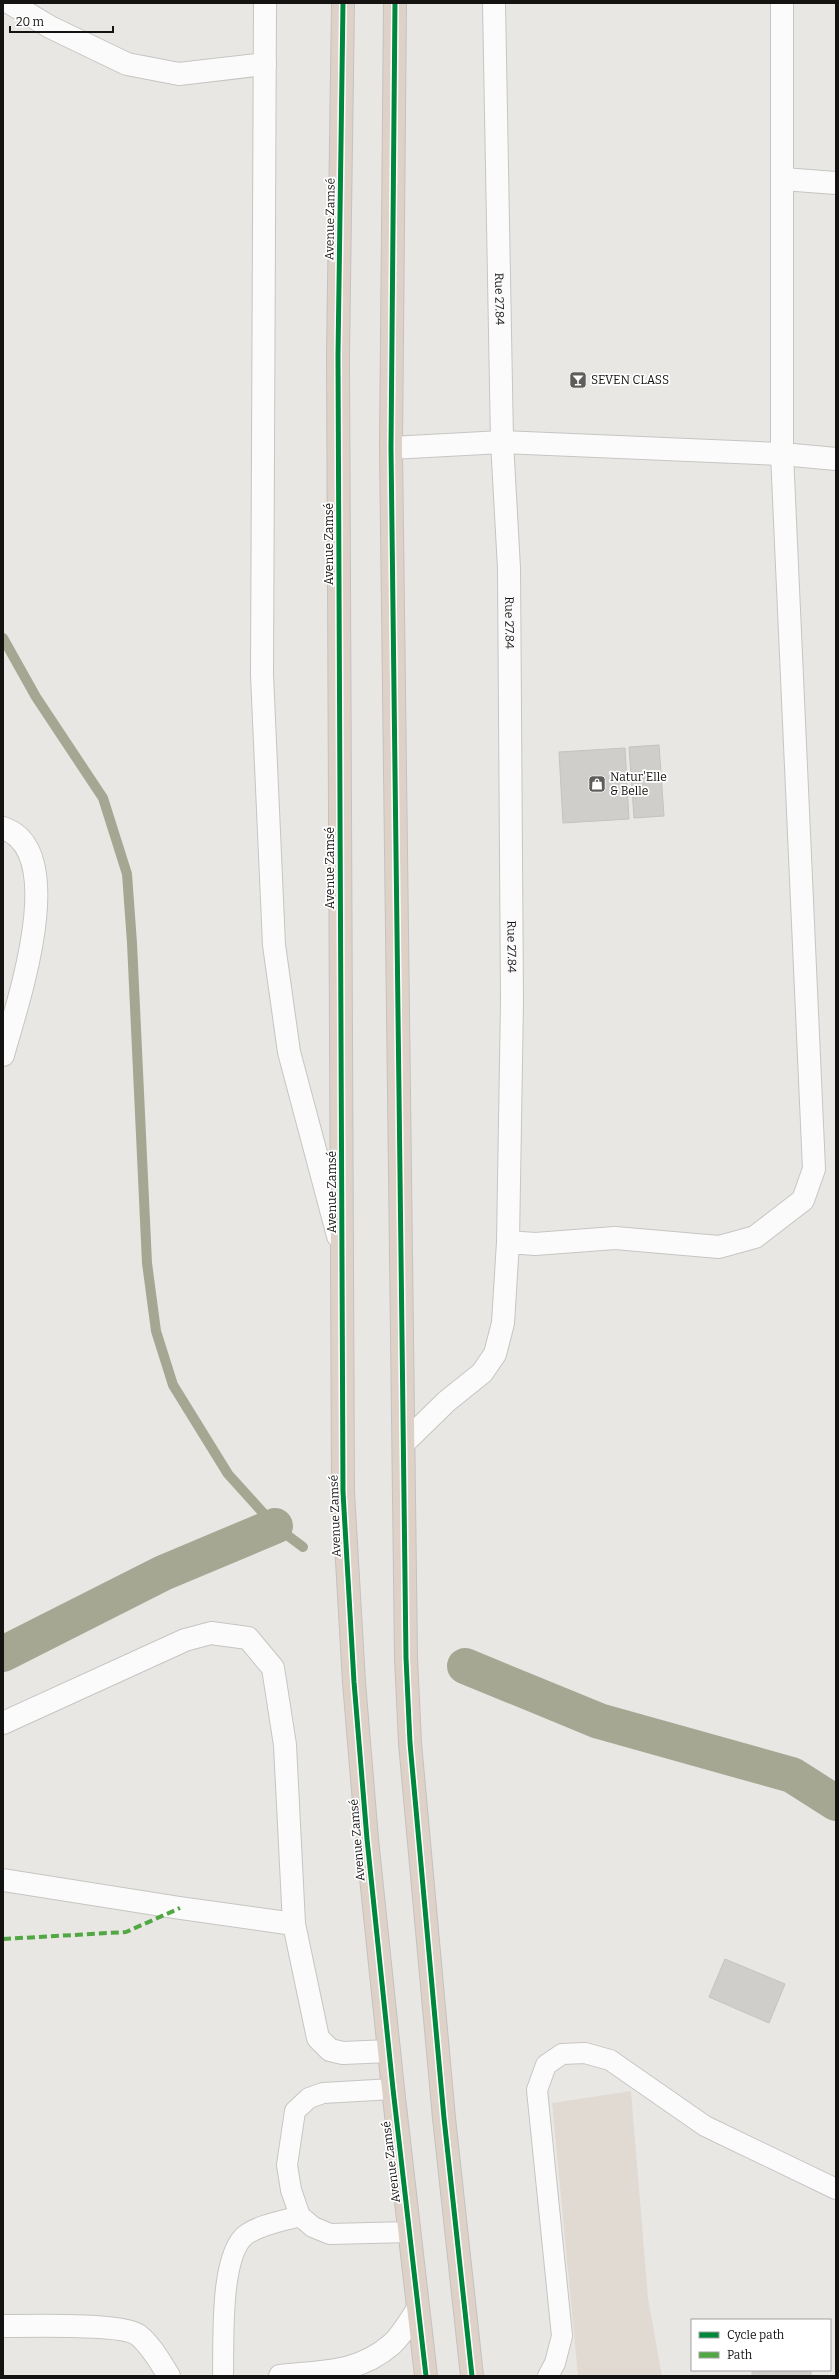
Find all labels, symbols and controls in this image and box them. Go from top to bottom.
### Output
scale bar [10,8,113,34]
text: 20 m [16,15,45,29]
street label: Avenue Zamsé [322,178,338,260]
street label: Rue 27.84 [492,273,507,325]
bar icon: SEVEN CLASS [568,370,588,390]
place label: SEVEN CLASS [591,373,669,387]
street label: Avenue Zamsé [322,503,336,585]
street label: Rue 27.84 [502,596,517,649]
place label: Natur'Elle & Belle [610,770,667,798]
shop icon: Natur'Elle & Belle [587,774,607,794]
street label: Avenue Zamsé [323,827,337,909]
street label: Rue 27.84 [504,920,519,973]
street label: Avenue Zamsé [325,1151,339,1233]
street label: Avenue Zamsé [327,1475,343,1557]
street label: Avenue Zamsé [346,1798,368,1882]
street label: Avenue Zamsé [379,2120,403,2204]
legend [691,2319,831,2371]
text: Cycle path [727,2328,785,2342]
text: Path [727,2348,753,2362]

